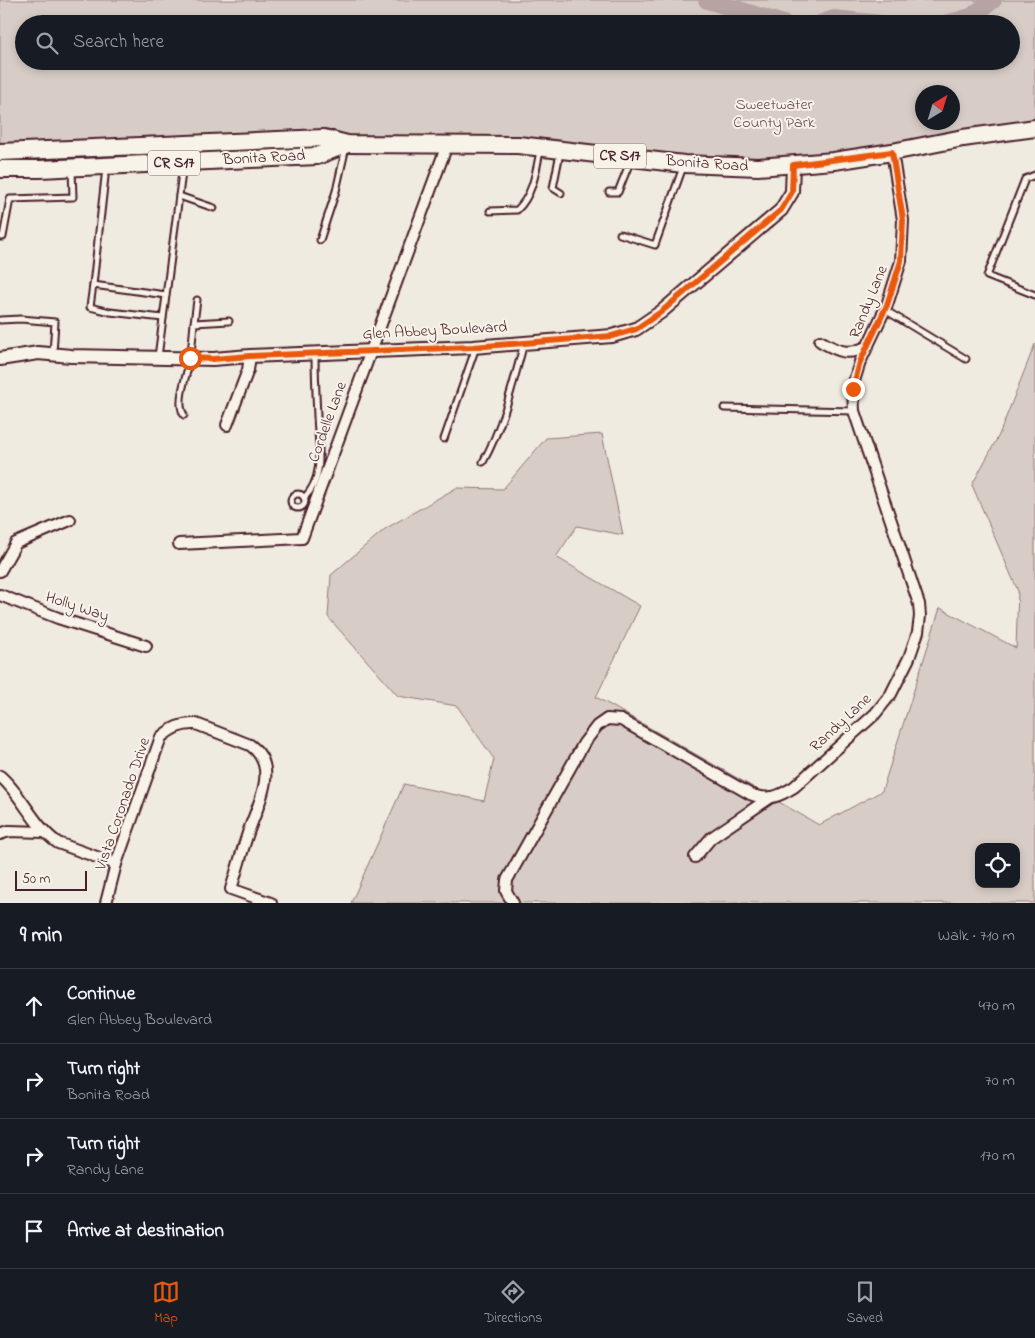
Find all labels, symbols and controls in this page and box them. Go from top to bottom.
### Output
search box [15,15,1020,70]
icon: search [33,29,61,57]
text: Search here [73,29,164,56]
north arrow [915,85,960,130]
park label: Sweetwater County Park [733,93,816,135]
street label: Bonita Road [221,144,306,172]
road number: CR S17 [594,144,646,168]
street label: Bonita Road [664,149,749,179]
road number: CR S17 [148,150,200,176]
street label: Randy Lane [843,261,895,342]
street label: Glen Abbey Boulevard [362,315,508,347]
route start [179,347,202,370]
street label: Cordelle Lane [302,377,354,466]
route end [842,378,865,401]
street label: Holly Way [42,585,112,629]
street label: Randy Lane [805,687,878,758]
street label: Vista Coronado Drive [89,734,157,875]
map controls [975,843,1020,888]
button: locate [975,843,1020,888]
scale bar [15,868,88,891]
text: 50 m [22,869,50,890]
text: 9 min [20,921,62,951]
text: Walk · 710 m [938,924,1015,948]
text: Continue [67,981,135,1008]
icon: ahead [20,992,48,1020]
text: 470 m [978,994,1015,1018]
text: Glen Abbey Boulevard [67,1008,212,1032]
text: Turn right [67,1056,140,1083]
icon: right [20,1067,48,1095]
text: 70 m [985,1069,1015,1093]
text: Bonita Road [67,1083,150,1107]
text: Turn right [67,1131,140,1158]
icon: right [20,1142,48,1170]
text: 170 m [980,1144,1015,1168]
text: Randy Lane [67,1158,144,1182]
icon: arrive [20,1217,48,1245]
text: Arrive at destination [67,1218,224,1245]
tab: Map [152,1278,180,1329]
tab: Directions [484,1278,542,1329]
tab: Saved [846,1278,883,1329]

